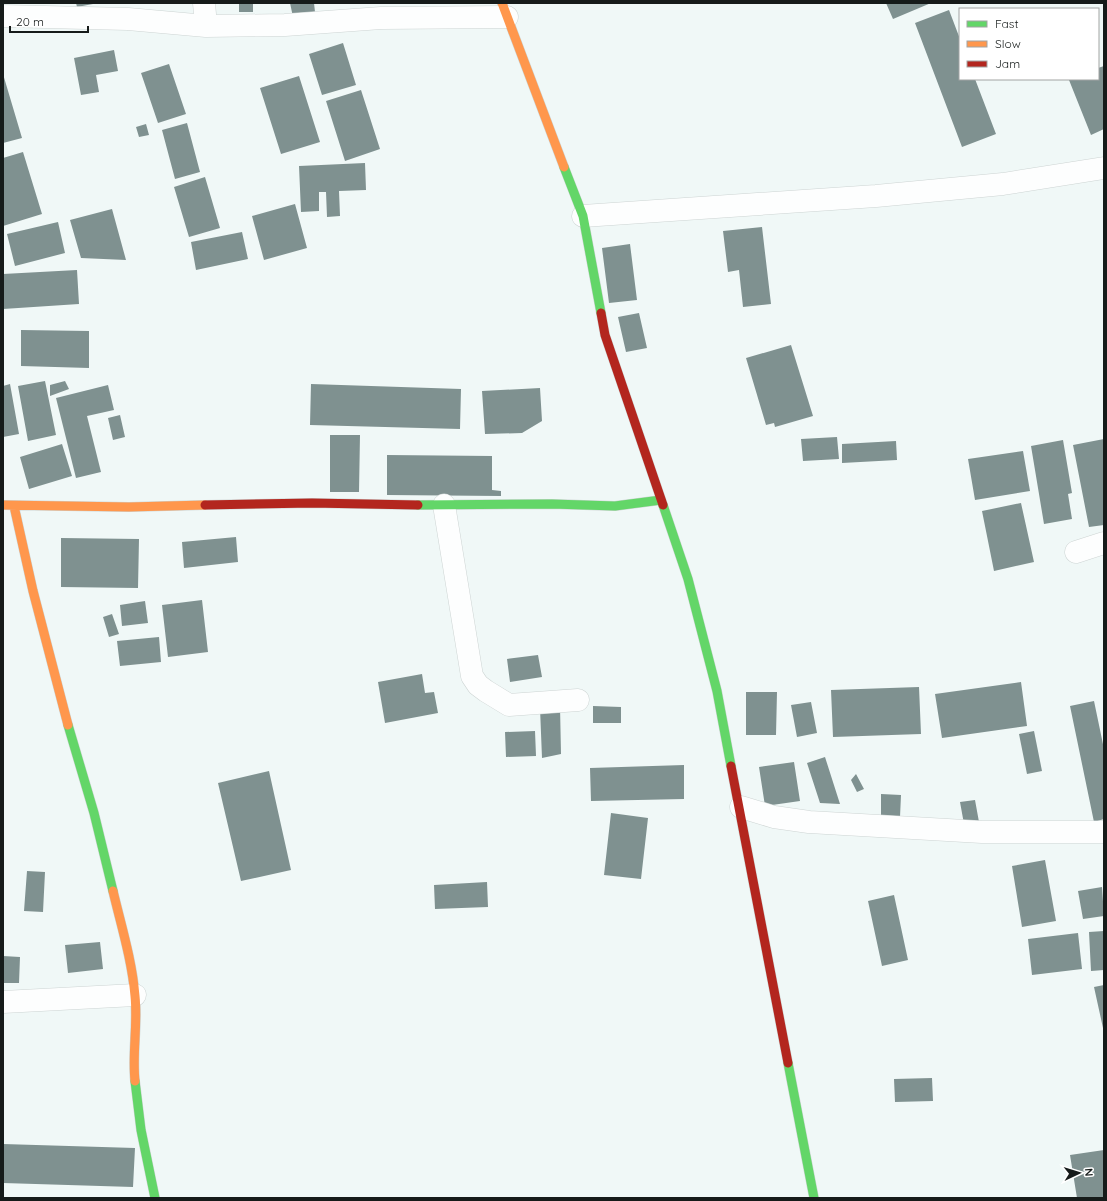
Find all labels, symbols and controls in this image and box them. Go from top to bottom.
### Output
scale bar [10,8,88,34]
legend [959,8,1099,80]
text: 20 m [16,14,44,29]
text: Fast [995,16,1019,31]
text: Slow [995,36,1021,51]
text: Jam [995,56,1020,71]
north arrow [1059,1153,1099,1193]
text: N [1082,1168,1096,1177]

